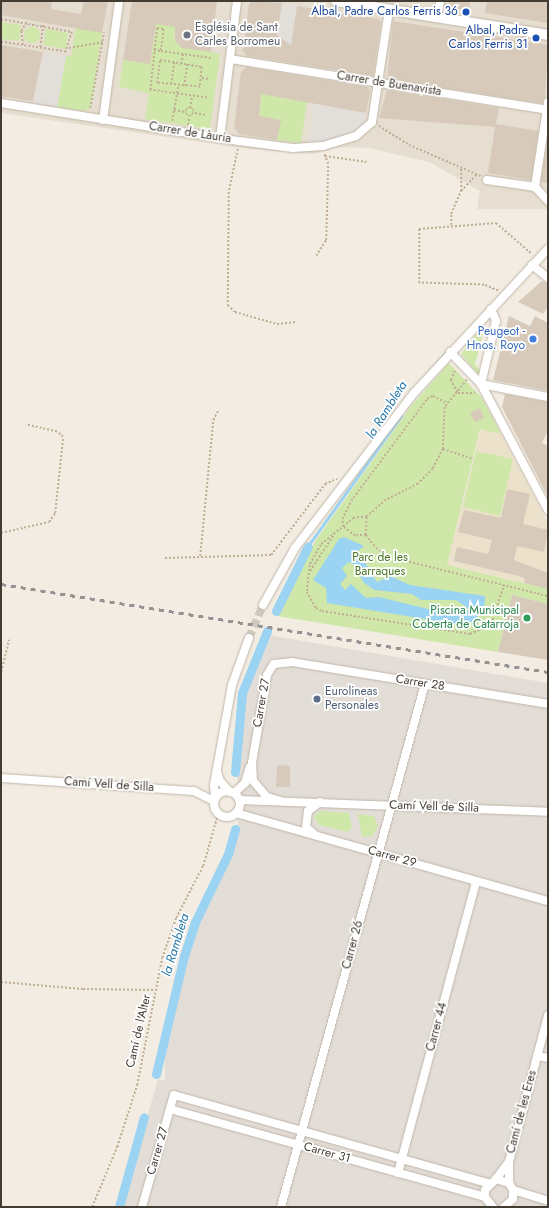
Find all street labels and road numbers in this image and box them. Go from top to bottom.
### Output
street label: Carrer de Buenavista [336,69,442,99]
street label: Carrer de Làuria [148,119,232,147]
street label: Carrer 28 [395,672,445,694]
street label: Carrer 27 [251,678,273,728]
street label: Camí Vell de Silla [64,775,154,795]
street label: Camí Vell de Silla [389,798,479,816]
street label: Carrer 29 [366,843,418,871]
street label: Carrer 26 [340,919,366,971]
street label: Camí de l'Alter [124,993,154,1069]
street label: Carrer 44 [424,1001,450,1053]
street label: Camí de les Eres [504,1069,540,1155]
street label: Carrer 27 [144,1125,172,1177]
street label: Carrer 31 [302,1139,352,1167]

